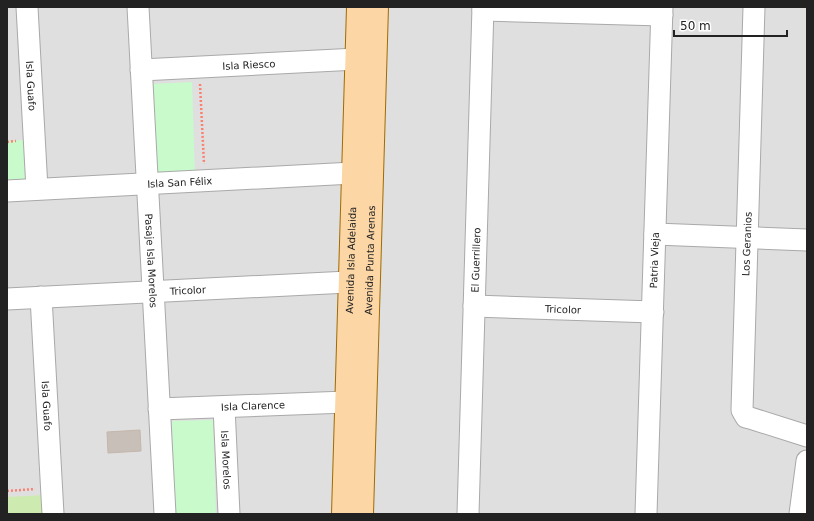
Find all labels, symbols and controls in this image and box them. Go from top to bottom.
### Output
scale bar [674,12,787,38]
text: 50 m [680,19,711,33]
street label: Isla Riesco [222,58,276,71]
street label: Isla Guafo [24,61,38,111]
street label: Isla San Félix [147,175,213,189]
street label: Avenida Punta Arenas [362,205,377,315]
street label: Avenida Isla Adelaida [343,207,358,314]
street label: Los Geranios [740,212,754,276]
street label: Pasaje Isla Morelos [144,213,160,308]
street label: El Guerrillero [469,227,482,293]
street label: Patria Vieja [648,232,660,288]
street label: Tricolor [168,284,207,296]
street label: Tricolor [544,303,582,315]
street label: Isla Guafo [40,380,54,431]
street label: Isla Clarence [221,399,285,412]
street label: Isla Morelos [220,430,233,490]

